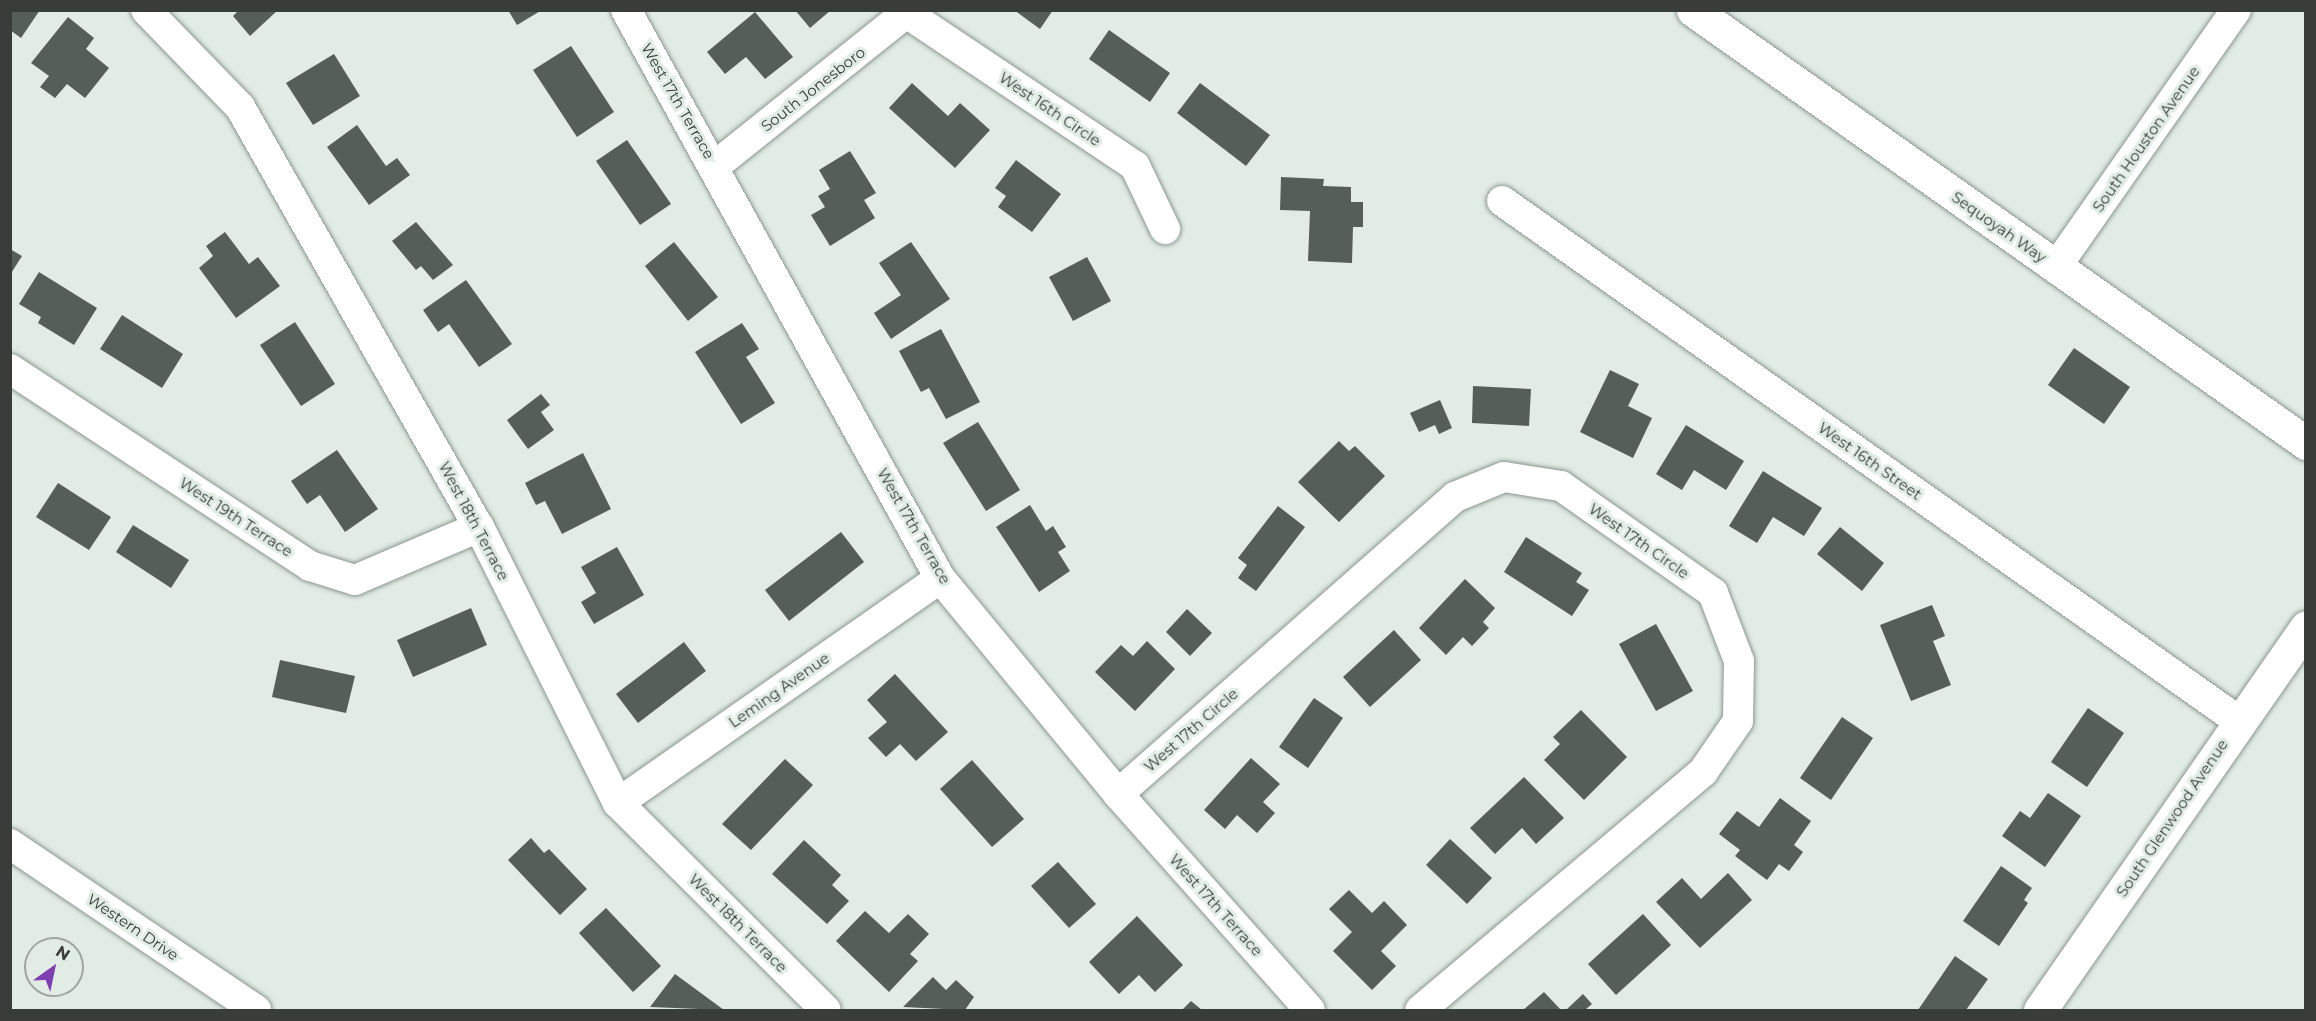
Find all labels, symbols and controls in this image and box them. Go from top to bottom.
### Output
street label: West 17th Terrace [638,40,718,162]
street label: South Jonesboro [757,43,869,135]
street label: South Houston Avenue [2089,63,2203,215]
street label: West 16th Circle [996,68,1104,150]
street label: Sequoyah Way [1948,188,2050,266]
street label: West 16th Street [1815,419,1925,503]
street label: West 18th Terrace [435,459,513,583]
street label: West 17th Terrace [874,465,954,587]
street label: West 19th Terrace [176,474,296,560]
street label: West 17th Circle [1585,500,1693,582]
street label: Leming Avenue [725,649,833,731]
street label: West 17th Circle [1140,684,1242,776]
street label: South Glenwood Avenue [2113,736,2231,900]
street label: West 17th Terrace [1166,850,1266,960]
street label: West 18th Terrace [685,870,791,976]
street label: Western Drive [84,890,182,964]
north arrow [24,937,84,997]
text: N [52,942,74,965]

